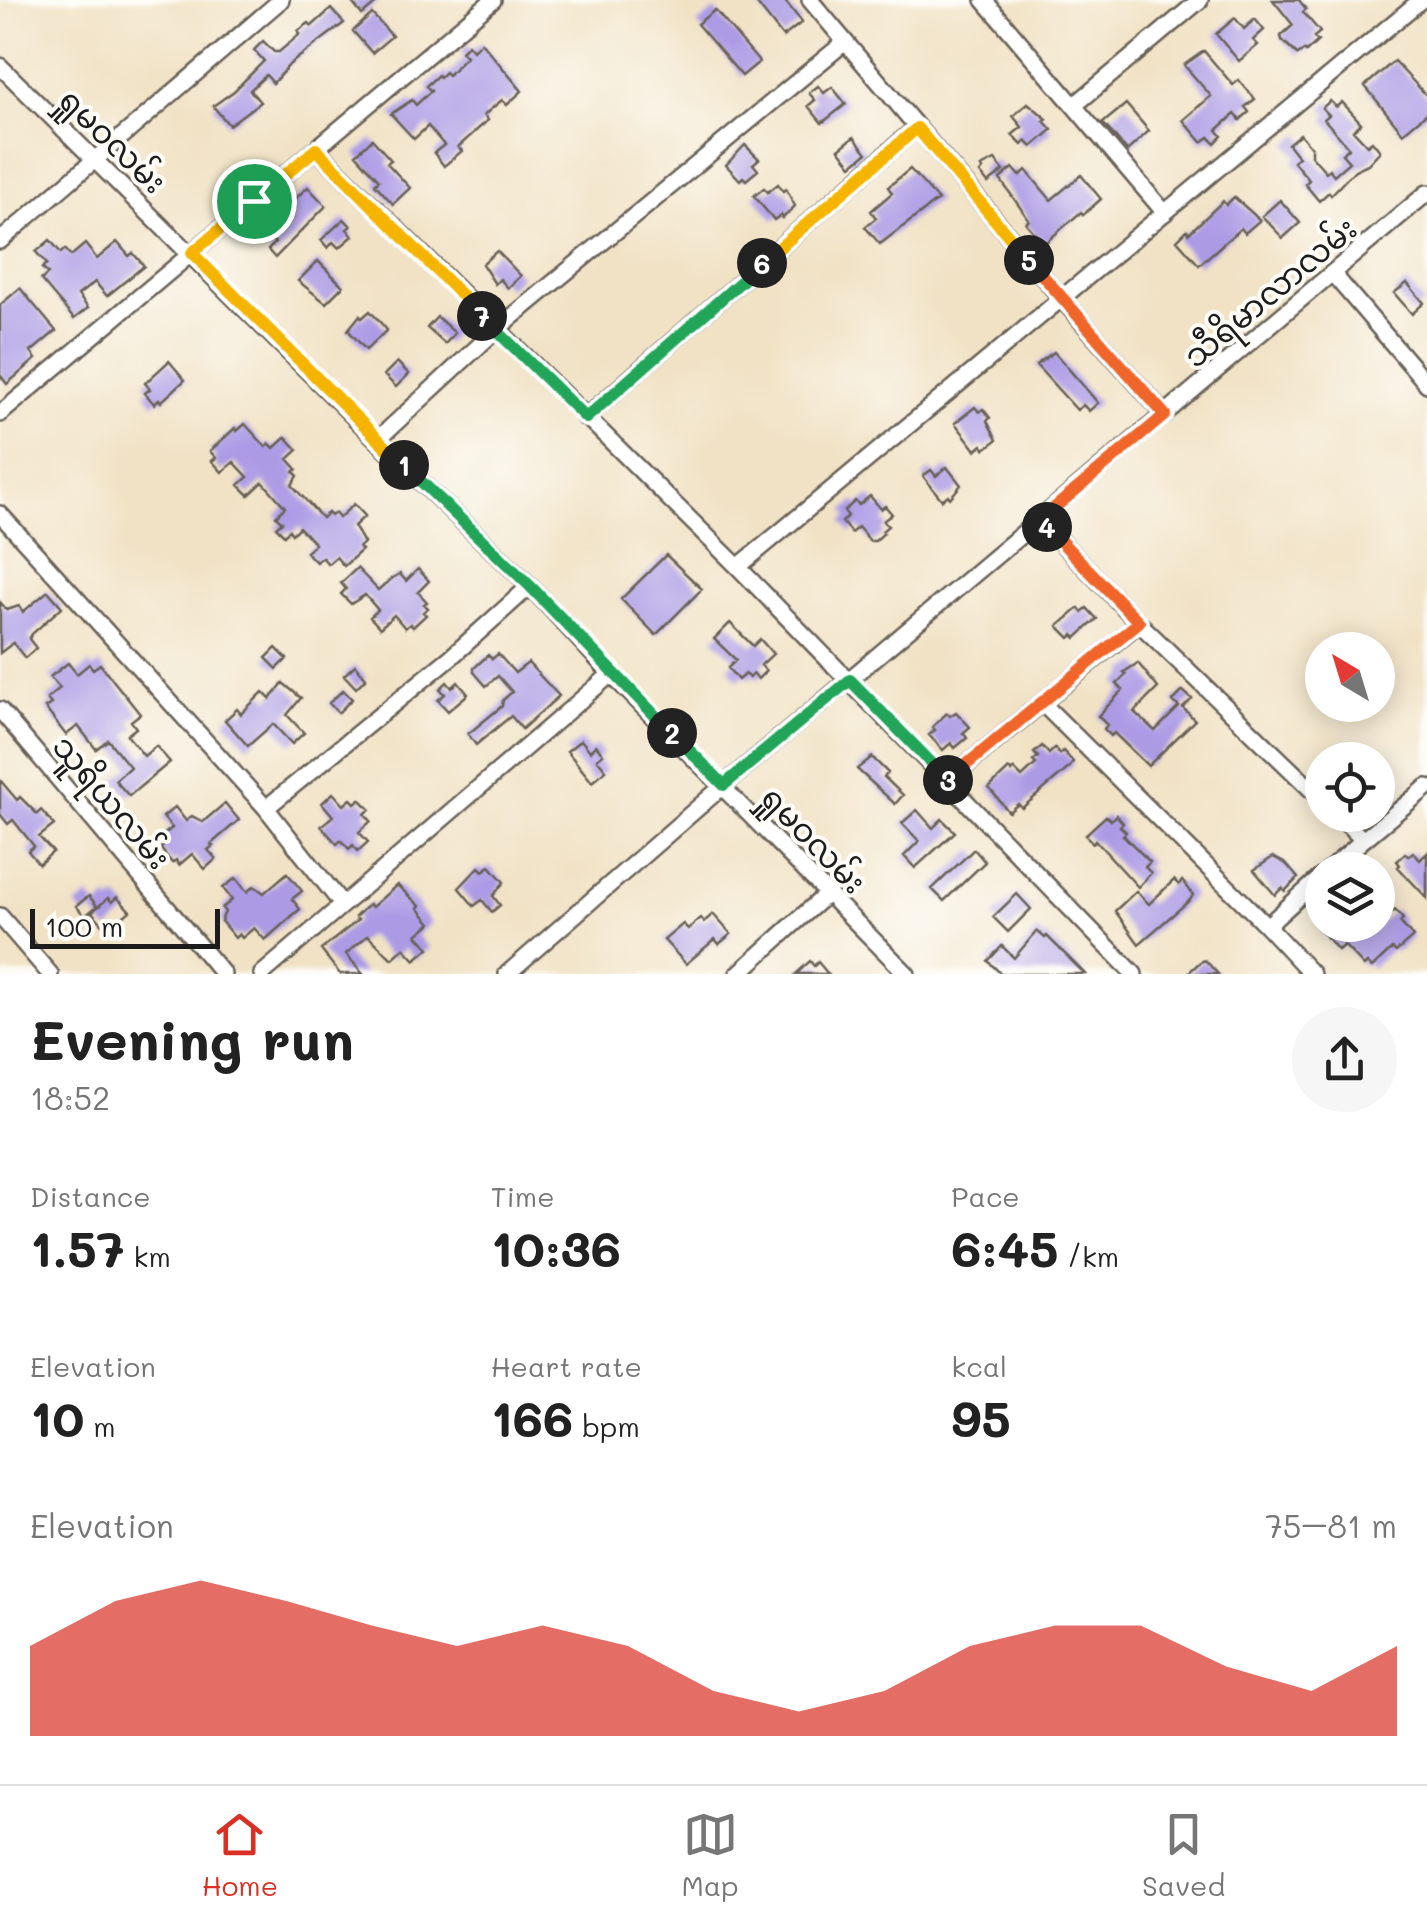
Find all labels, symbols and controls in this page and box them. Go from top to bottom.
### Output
street label: ရှုမဝလမ်း [45,77,177,206]
pin [212,159,297,244]
icon: arrive [227,174,282,229]
street label: သီရိမာလာလမ်း [1174,206,1369,381]
pin: 5 [1004,235,1054,285]
pin: 6 [737,238,787,288]
text: 5 [1021,242,1037,278]
text: 6 [754,245,770,281]
pin: 7 [457,291,507,341]
text: 7 [474,298,490,334]
pin: 1 [379,440,429,490]
text: 1 [398,447,410,483]
pin: 4 [1022,502,1072,552]
text: 4 [1038,509,1056,545]
north arrow [1305,632,1395,722]
map controls [1305,632,1395,942]
pin: 2 [647,708,697,758]
text: 2 [664,715,680,751]
street label: သူရိယလမ်း [39,725,181,881]
button: locate [1305,742,1395,832]
pin: 3 [923,755,973,805]
text: 3 [940,762,956,798]
street label: ရှုမဝလမ်း [747,774,876,906]
button: layers [1305,852,1395,942]
scale bar [30,904,220,948]
text: 100 m [45,908,123,944]
text: Evening run [30,1002,354,1074]
button: share [1292,1007,1397,1112]
text: 18:52 [30,1076,110,1118]
text: Distance [30,1178,151,1214]
text: Time [491,1178,554,1214]
text: Pace [951,1178,1020,1214]
text: 1.57 [30,1214,125,1280]
text: 10:36 [491,1214,621,1280]
text: 6:45 [951,1214,1058,1280]
text: km [125,1238,171,1274]
text: /km [1058,1238,1119,1274]
text: Elevation [30,1348,156,1384]
text: Heart rate [491,1348,642,1384]
text: kcal [951,1348,1007,1384]
text: 10 [30,1384,84,1450]
text: 166 [491,1384,573,1450]
text: 95 [951,1384,1011,1450]
text: m [84,1408,116,1444]
text: bpm [573,1408,640,1444]
text: Elevation [30,1504,174,1546]
text: 75–81 m [1265,1504,1397,1546]
tab: Home [202,1807,278,1903]
tab: Map [682,1807,739,1903]
tab: Saved [1142,1807,1225,1903]

